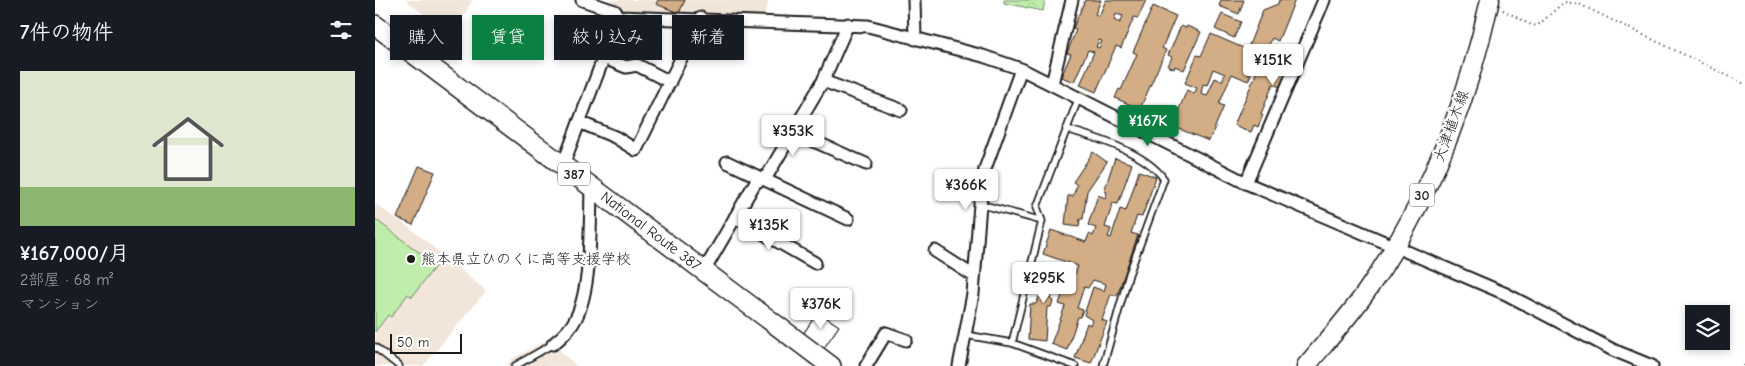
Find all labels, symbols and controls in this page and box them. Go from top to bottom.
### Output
chip: 購入 [390,15,462,60]
chip: 賃貸 [472,15,544,60]
chip: 絞り込み [554,15,662,60]
chip: 新着 [672,15,744,60]
icon: filters [327,16,355,44]
text: 7件の物件 [20,20,113,44]
pin: ¥151K [1238,44,1308,86]
text: ¥151K [1254,51,1292,69]
street label: 大津植木線 [1430,88,1472,164]
icon: home [143,104,233,194]
pin: ¥167K [1113,104,1183,147]
text: ¥167K [1129,112,1167,130]
pin: ¥353K [758,114,828,157]
text: ¥353K [772,122,814,140]
road number: 387 [558,162,590,185]
pin: ¥366K [931,168,1001,211]
text: ¥366K [945,176,987,194]
road number: 30 [1409,184,1435,206]
street label: National Route 387 [597,187,705,275]
pin: ¥135K [734,208,804,251]
text: ¥135K [749,216,789,234]
text: ¥167,000/月 [20,241,129,265]
place label: 熊本県立ひのくに高等支援学校 [421,250,631,268]
marker: 熊本県立ひのくに高等支援学校 [405,253,417,265]
pin: ¥295K [1009,262,1079,304]
text: ¥295K [1023,269,1065,287]
text: 2部屋 · 68 m² [20,271,113,289]
pin: ¥376K [786,288,856,330]
text: マンション [20,295,99,313]
text: ¥376K [801,295,841,313]
map controls [1685,305,1730,350]
button: layers [1685,305,1730,350]
scale bar [390,331,463,354]
text: 50 m [397,334,429,351]

